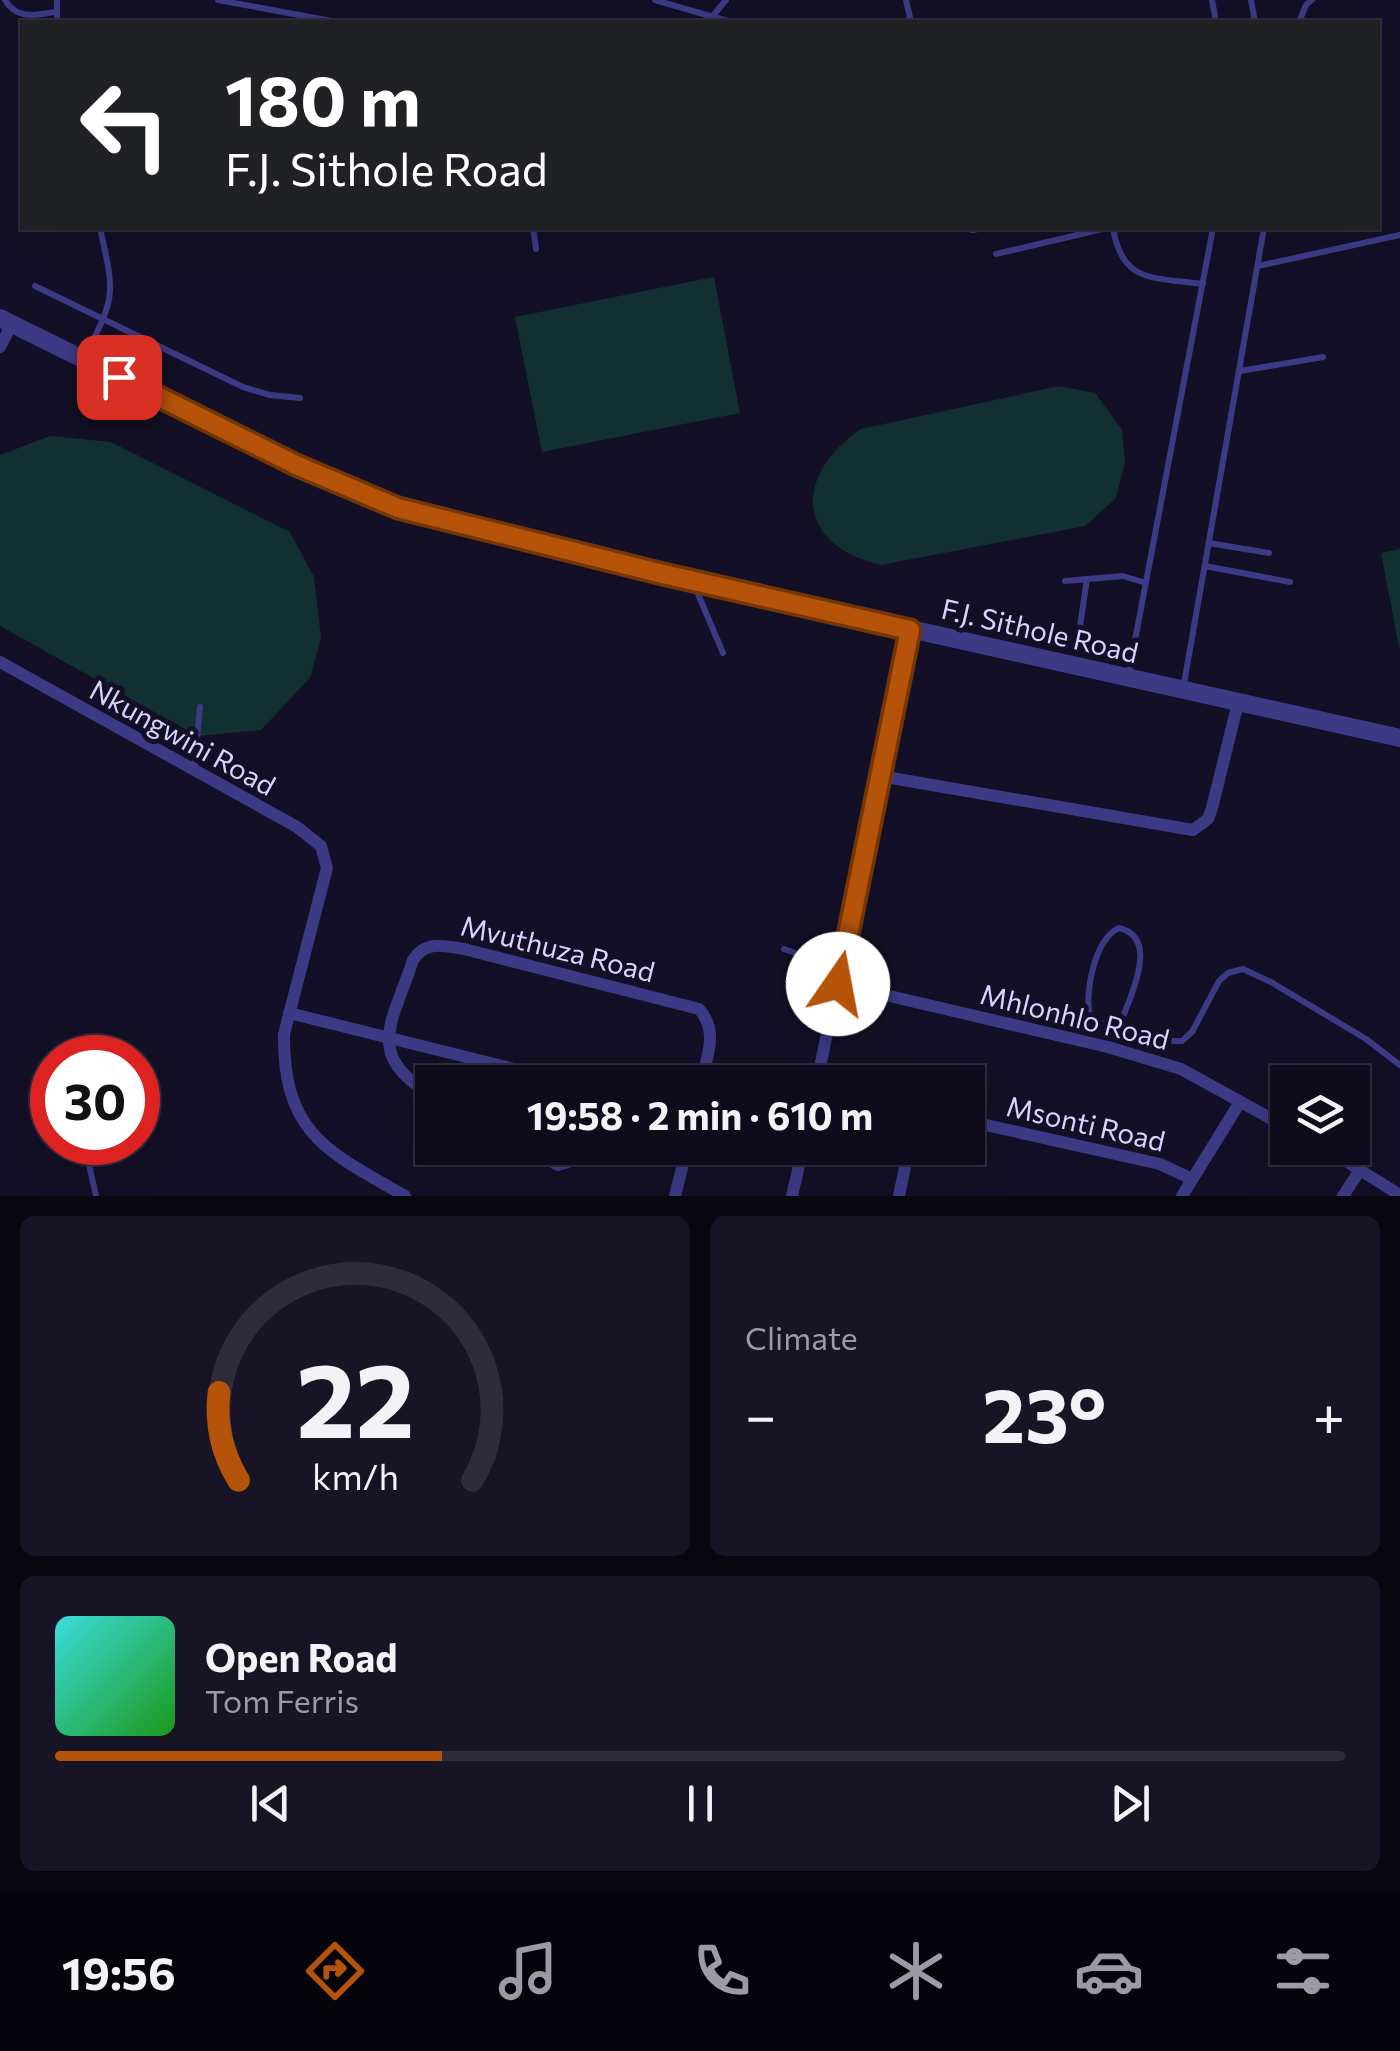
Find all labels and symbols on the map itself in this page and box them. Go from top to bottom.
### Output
pin [77,335,162,420]
street label: F.J. Sithole Road [938,591,1142,669]
street label: Nkungwini Road [84,672,282,802]
street label: Mvuthuza Road [458,908,658,988]
position arrow [786,932,890,1036]
street label: Mhlonhlo Road [977,976,1173,1056]
speed limit sign: 30 [30,1035,160,1165]
street label: Msonti Road [1003,1088,1169,1158]

